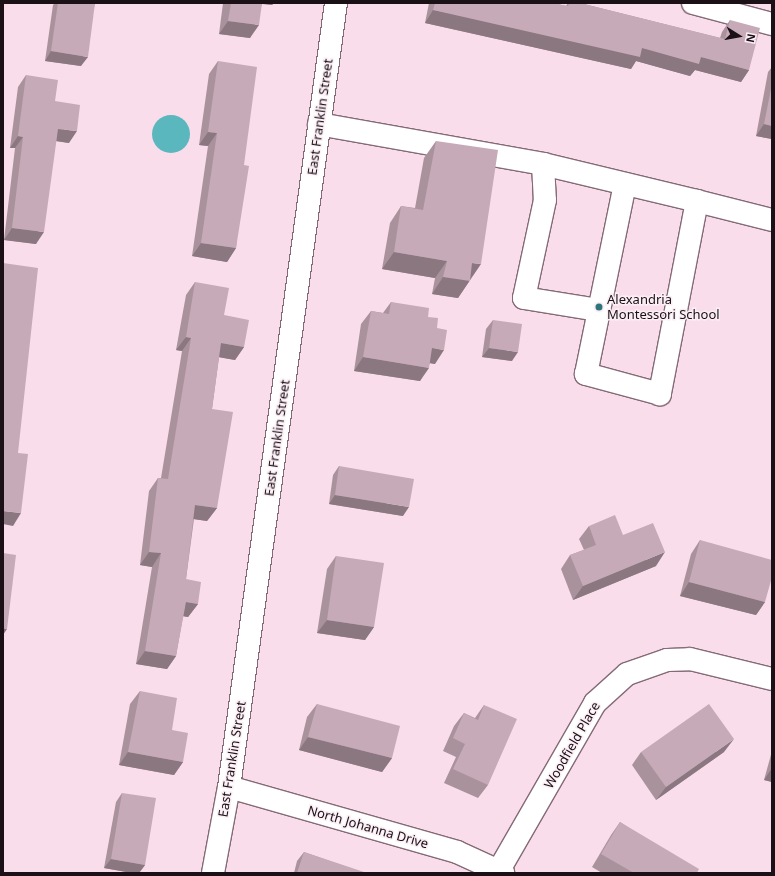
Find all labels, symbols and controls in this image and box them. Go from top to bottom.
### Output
north arrow [719,16,759,56]
text: N [743,33,759,44]
street label: East Franklin Street [304,58,336,176]
place label: Alexandria Montessori School [607,292,720,323]
marker: Alexandria Montessori School [594,302,604,312]
street label: East Franklin Street [261,379,293,497]
street label: Woodfield Place [541,699,603,791]
street label: East Franklin Street [215,700,249,818]
street label: North Johanna Drive [306,802,430,852]

